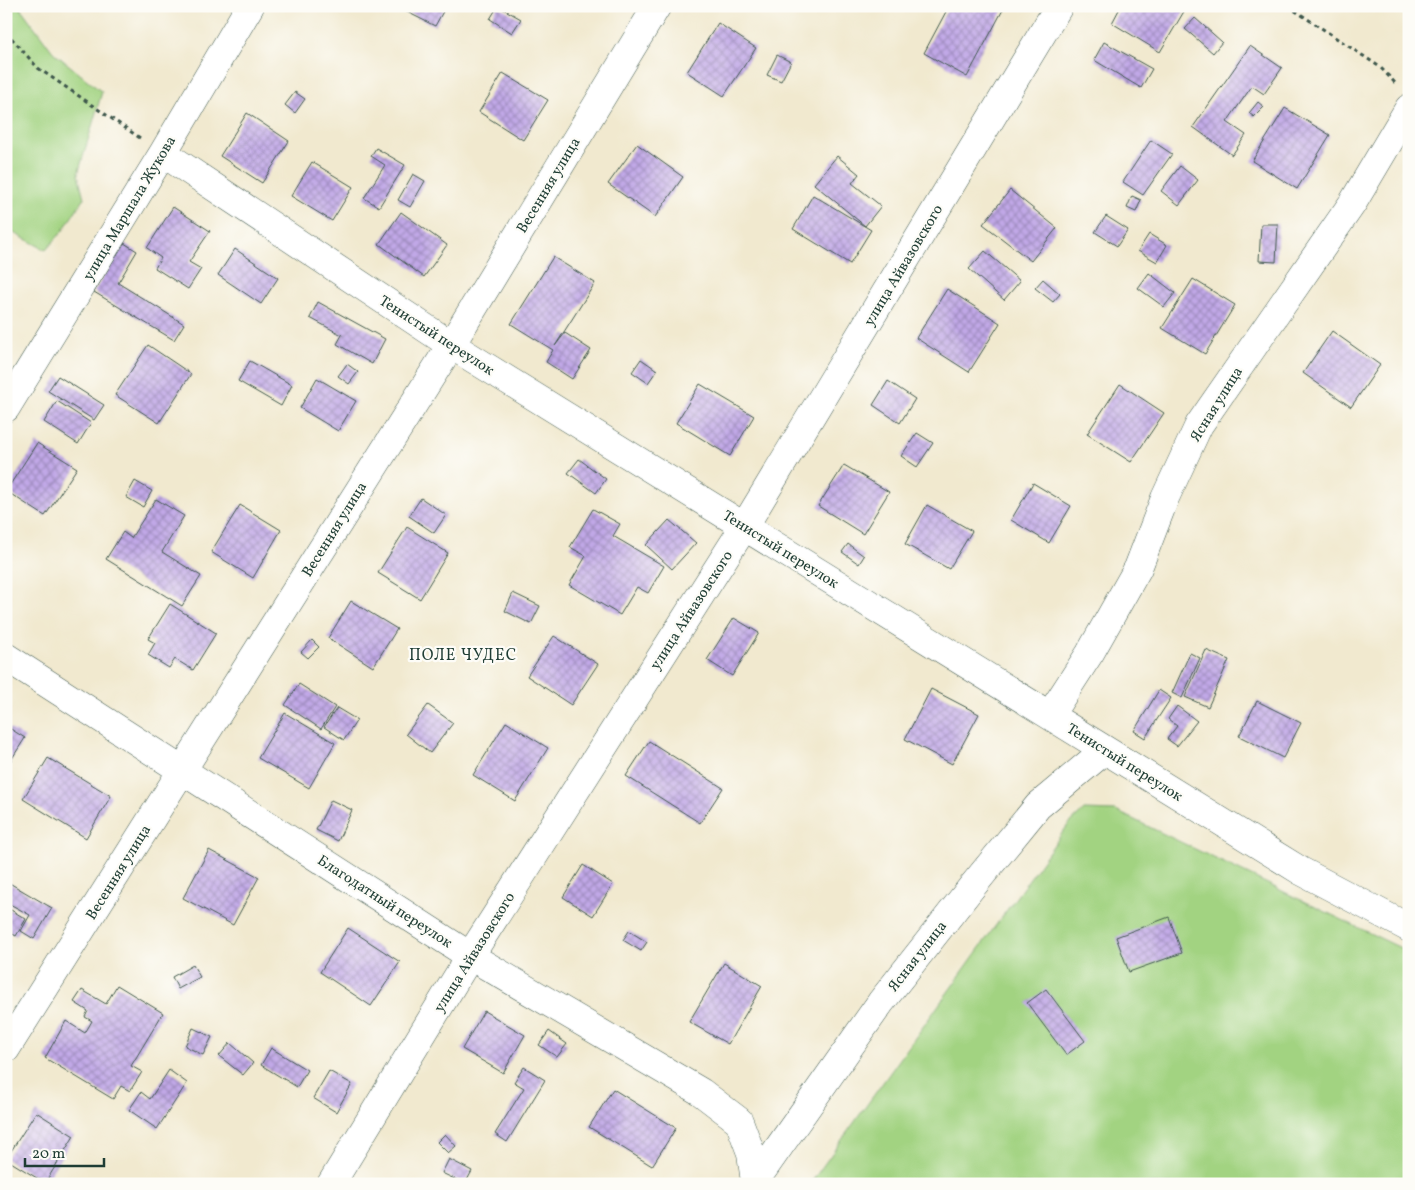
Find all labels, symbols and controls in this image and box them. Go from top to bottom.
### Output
street label: улица Маршала Жукова [79,132,182,285]
street label: Весенняя улица [512,134,586,238]
street label: улица Айвазовского [860,201,949,331]
street label: Тенистый переулок [375,291,498,381]
street label: Ясная улица [1186,363,1249,446]
street label: Весенняя улица [298,478,373,581]
street label: Тенистый переулок [718,506,842,595]
street label: улица Айвазовского [646,547,739,675]
district label: ПОЛЕ ЧУДЕС [409,645,517,667]
street label: Тенистый переулок [1062,719,1186,808]
street label: Весенняя улица [82,821,157,924]
street label: Благодатный переулок [313,851,456,954]
street label: улица Айвазовского [430,889,521,1017]
street label: Ясная улица [884,917,953,997]
scale bar [25,1135,104,1167]
text: 20 m [32,1144,65,1165]

